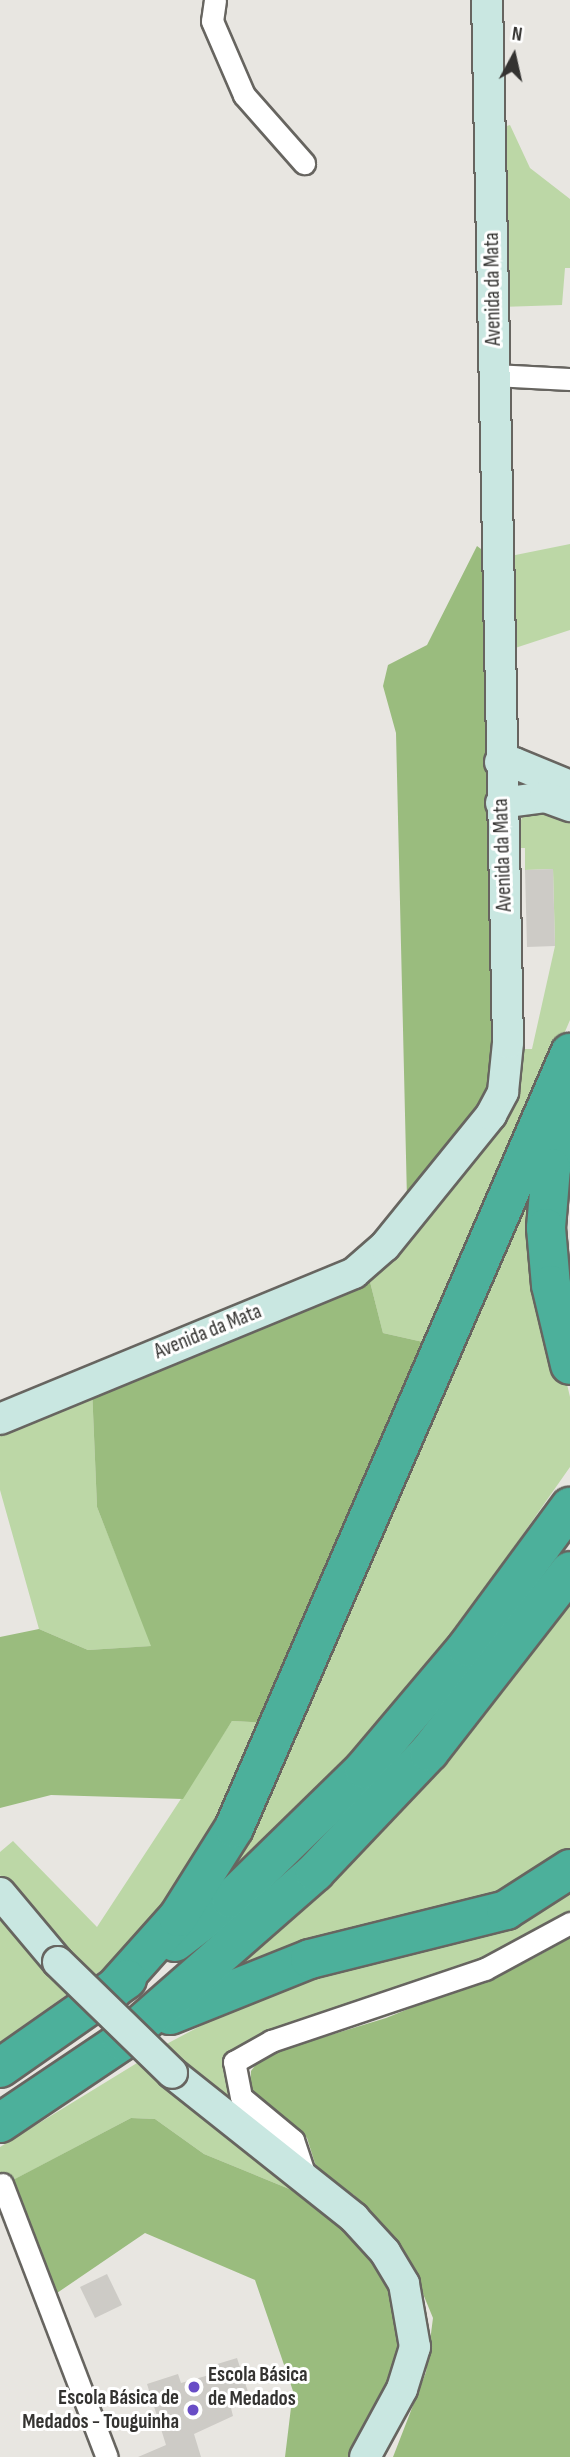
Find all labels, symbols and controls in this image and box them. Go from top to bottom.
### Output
north arrow [479,21,549,91]
text: N [510,23,524,47]
street label: Avenida da Mata [479,232,507,346]
street label: Avenida da Mata [488,798,518,912]
street label: Avenida da Mata [151,1299,265,1365]
place label: Escola Básica de Medados [208,2362,308,2412]
marker: Escola Básica de Medados [186,2379,202,2395]
place label: Escola Básica de Medados - Touguinha [22,2385,179,2435]
marker: Escola Básica de Medados - Touguinha [185,2402,201,2418]

